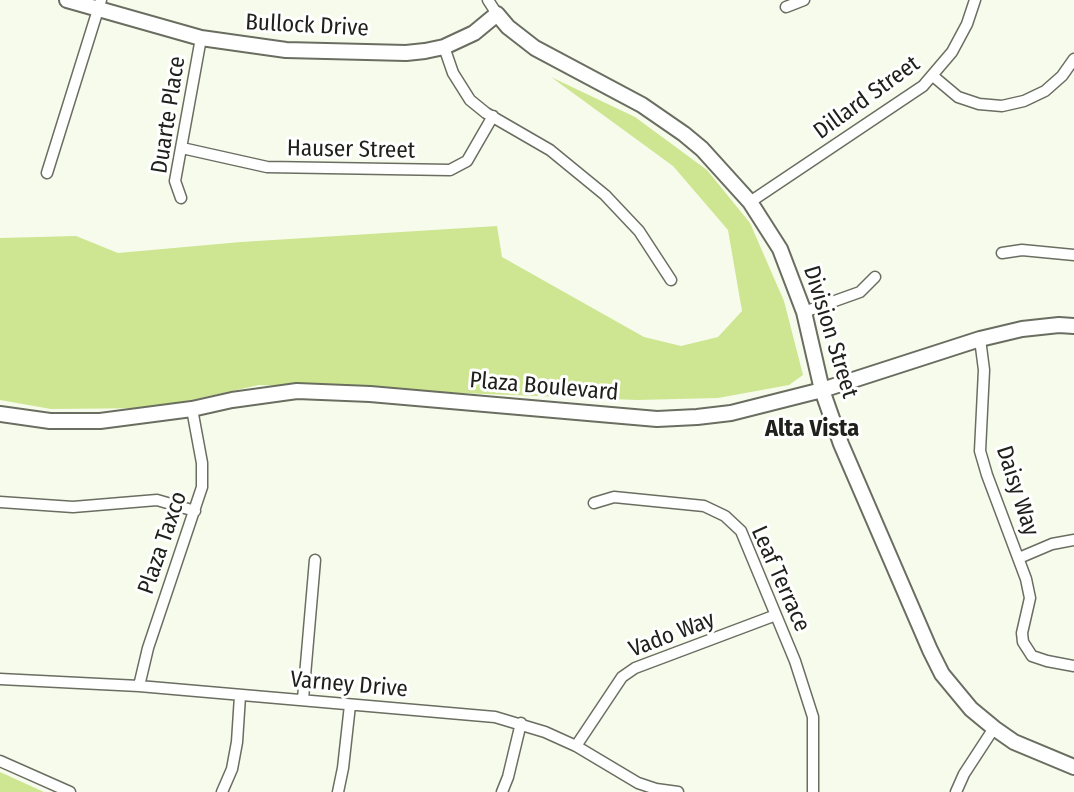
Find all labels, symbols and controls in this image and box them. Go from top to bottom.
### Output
street label: Bullock Drive [245,9,369,43]
street label: Dillard Street [809,50,925,146]
street label: Duarte Place [146,54,192,176]
street label: Hauser Street [287,135,415,165]
street label: Division Street [797,262,863,402]
street label: Plaza Boulevard [468,367,620,407]
district label: Alta Vista [765,415,859,443]
street label: Daisy Way [989,442,1045,540]
street label: Plaza Taxco [133,488,193,598]
street label: Leaf Terrace [744,522,816,636]
street label: Vado Way [625,606,719,664]
street label: Varney Drive [289,666,409,704]

